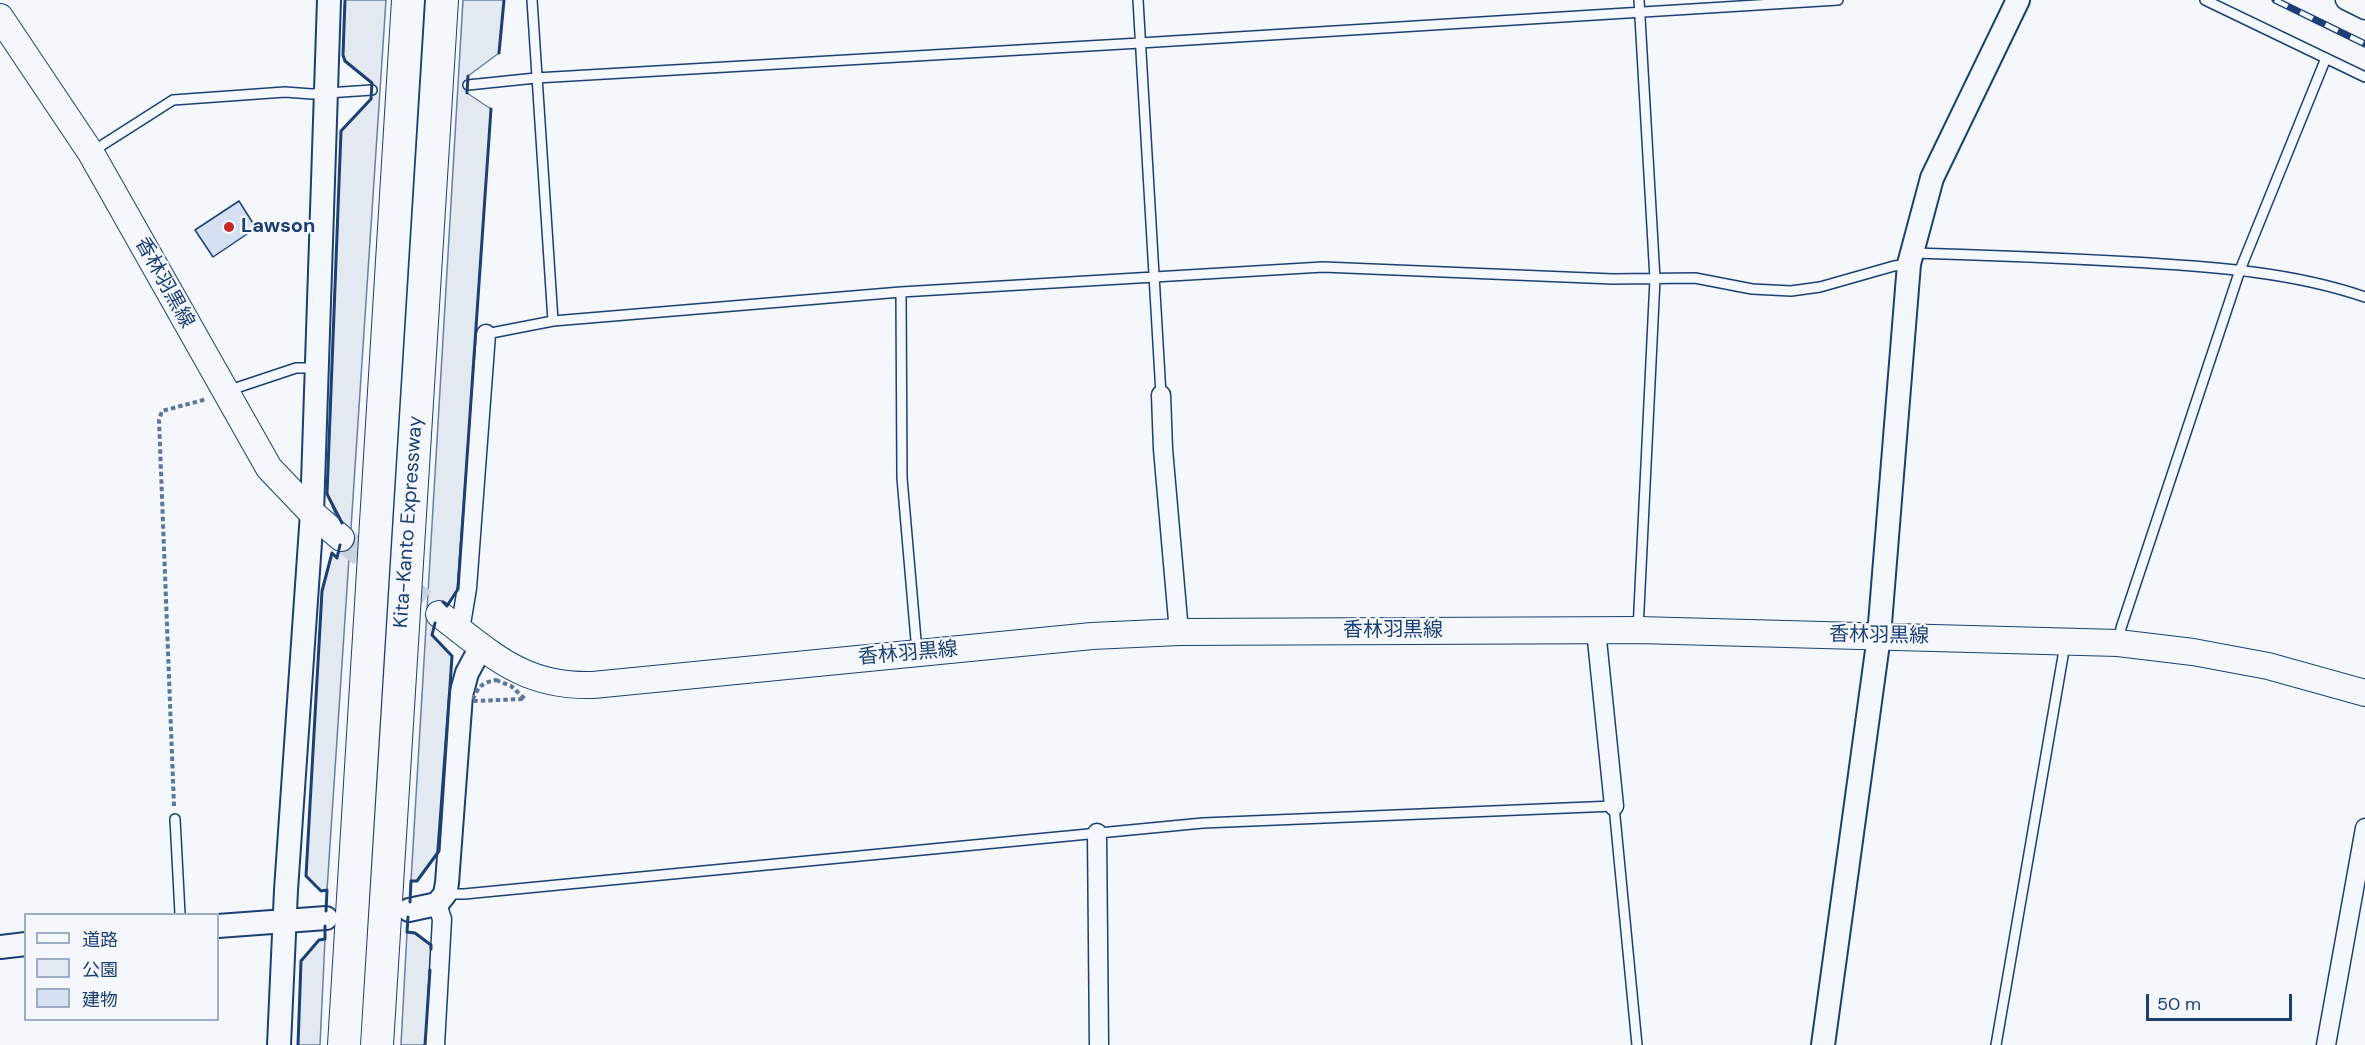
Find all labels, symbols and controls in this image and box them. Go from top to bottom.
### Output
place label: Lawson [241,215,315,239]
marker: Lawson [222,220,236,234]
street label: 香林羽黒線 [129,233,199,333]
street label: Kita-Kanto Expressway [390,415,428,629]
street label: 香林羽黒線 [1343,619,1443,643]
street label: 香林羽黒線 [1829,623,1929,649]
street label: 香林羽黒線 [857,638,959,670]
legend [24,913,219,1021]
text: 道路 [82,928,118,952]
text: 公園 [82,958,118,982]
scale bar [2149,982,2294,1020]
text: 建物 [82,988,118,1012]
text: 50 m [2157,992,2201,1016]

